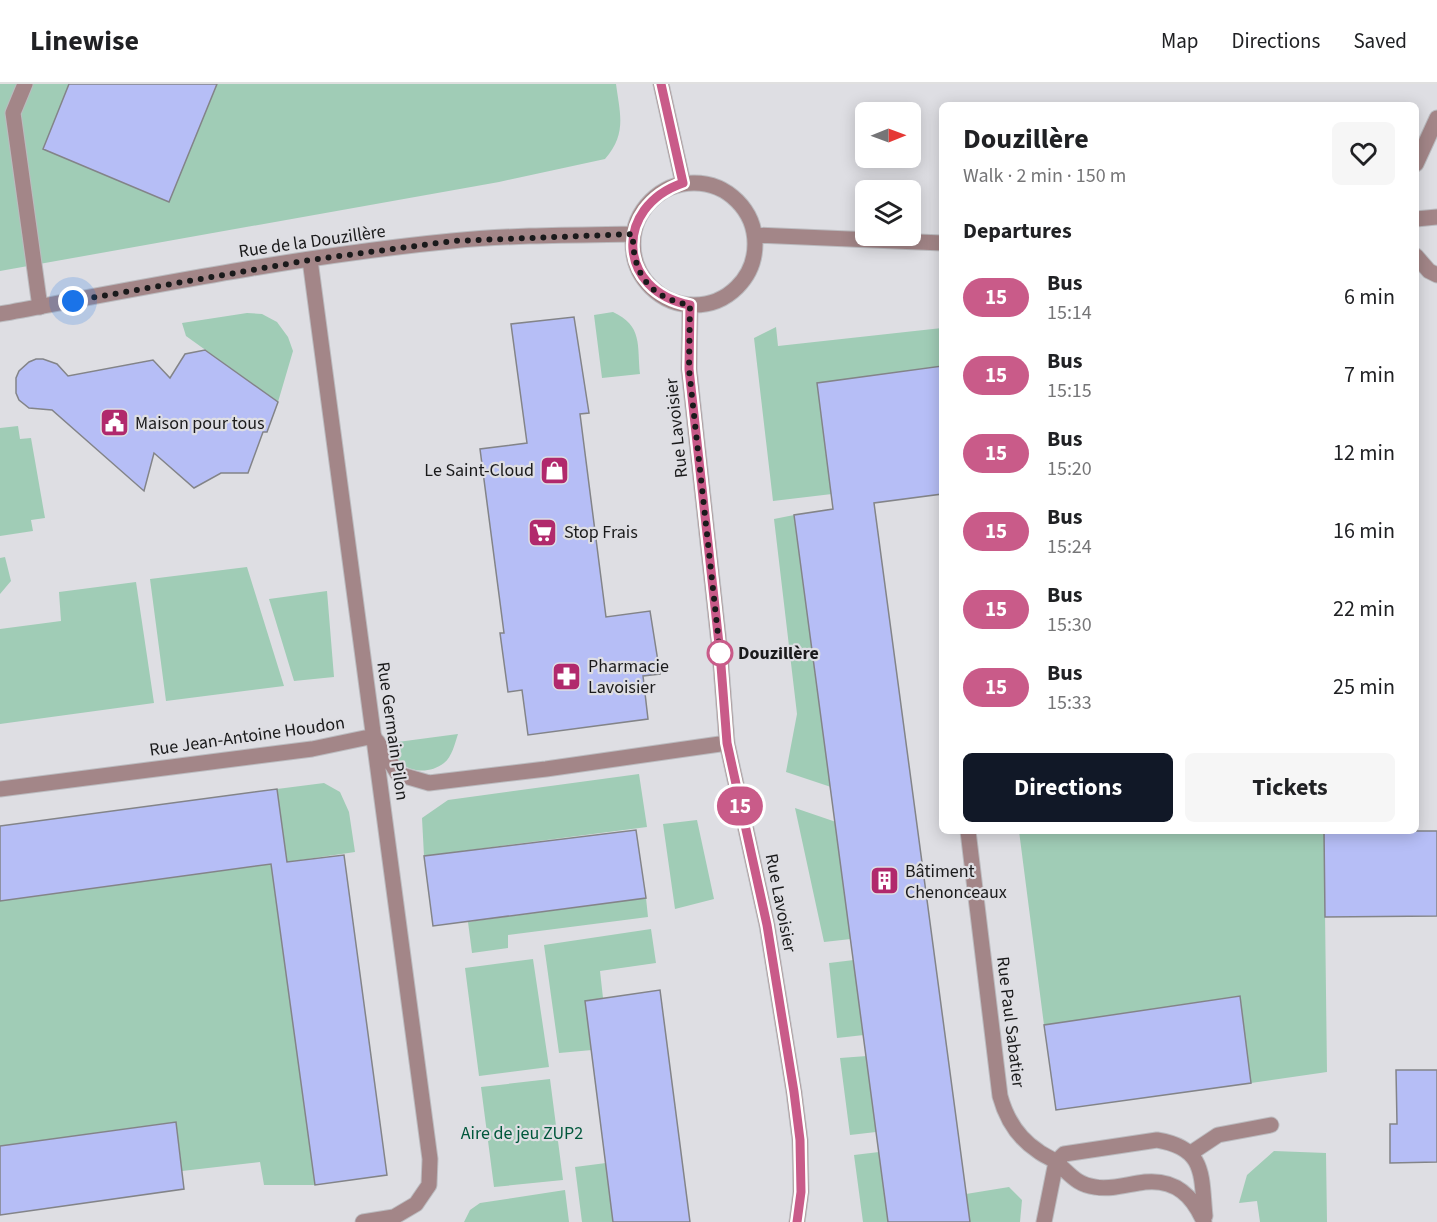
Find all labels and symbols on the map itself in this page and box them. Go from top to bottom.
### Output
north arrow [855,102,921,168]
street label: Rue de la Douzillère [237,219,387,264]
your location [58,286,88,316]
street label: Rue Lavoisier [659,376,694,479]
public building icon: Maison pour tous [98,407,130,439]
place label: Maison pour tous [135,411,265,436]
shop icon: Le Saint-Cloud [539,454,571,486]
place label: Le Saint-Cloud [424,458,534,483]
supermarket icon: Stop Frais [527,516,559,548]
place label: Stop Frais [564,520,638,545]
marker: Douzillère [707,640,733,666]
place label: Douzillère [738,641,819,666]
place label: Pharmacie Lavoisier [588,654,669,700]
street label: Rue Germain Pilon [370,660,415,802]
pharmacy icon: Pharmacie Lavoisier [551,660,583,692]
street label: Rue Jean-Antoine Houdon [148,710,346,763]
line badge: 15 [713,786,767,826]
street label: Rue Lavoisier [759,852,802,955]
place label: Bâtiment Chenonceaux [905,859,1007,905]
building icon: Bâtiment Chenonceaux [868,865,900,897]
street label: Rue Paul Sabatier [990,955,1031,1090]
park label: Aire de jeu ZUP2 [461,1121,583,1146]

